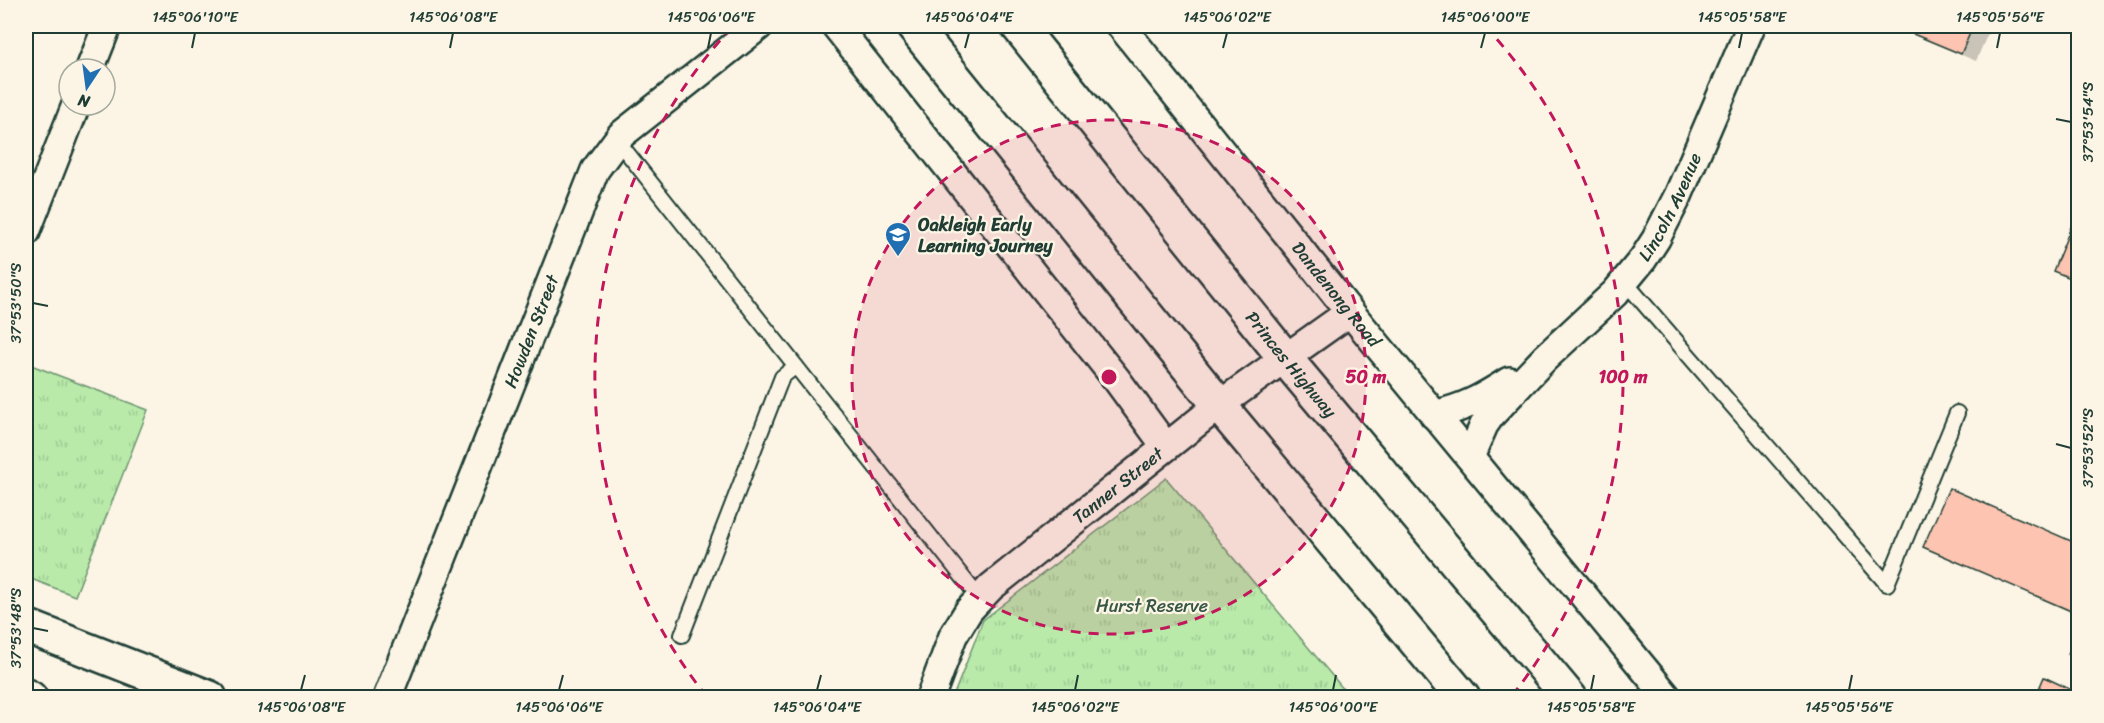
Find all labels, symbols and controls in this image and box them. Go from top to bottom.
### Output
text: 145°06'10"E [152,4,239,30]
text: 145°06'08"E [409,4,499,30]
text: 145°06'06"E [667,4,756,30]
text: 145°06'04"E [925,4,1015,30]
text: 145°06'02"E [1183,4,1272,30]
text: 145°06'00"E [1441,4,1531,30]
text: 145°05'58"E [1698,4,1788,30]
text: 145°05'56"E [1956,4,2046,30]
north arrow [57,57,117,117]
text: 37°53'54"S [2075,81,2101,162]
text: N [74,86,93,117]
street label: Lincoln Avenue [1629,148,1711,268]
place label: Oakleigh Early Learning Journey [918,209,1053,262]
school or university icon: Oakleigh Early Learning Journey [883,220,913,258]
street label: Dandenong Road [1283,234,1390,356]
text: 37°53'50"S [3,262,29,343]
street label: Howden Street [495,269,568,393]
street label: Princes Highway [1237,304,1346,426]
text: 50 m [1346,361,1387,393]
text: 100 m [1599,361,1648,393]
centre of rings [1099,367,1119,387]
text: 37°53'52"S [2075,408,2101,488]
street label: Tanner Street [1065,438,1172,532]
text: 37°53'48"S [3,587,29,668]
park label: Hurst Reserve [1096,590,1208,622]
text: 145°06'08"E [257,694,347,720]
text: 145°06'06"E [515,694,604,720]
text: 145°06'04"E [773,694,863,720]
text: 145°06'02"E [1031,694,1120,720]
text: 145°06'00"E [1289,694,1379,720]
text: 145°05'58"E [1547,694,1637,720]
text: 145°05'56"E [1805,694,1895,720]

